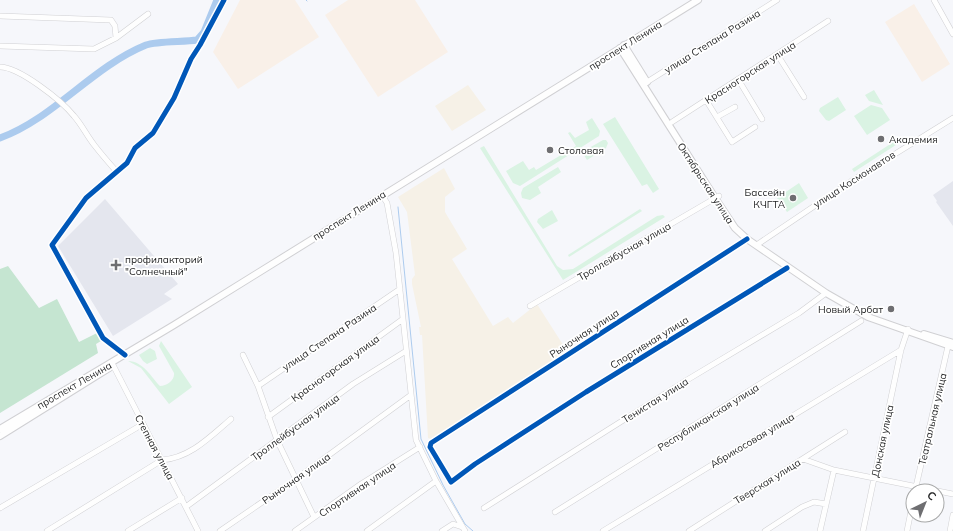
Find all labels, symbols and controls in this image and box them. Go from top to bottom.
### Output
street label: улица Степана Разина [662,6,763,76]
street label: проспект Ленина [586,18,664,73]
street label: Красногорская улица [702,38,798,107]
place label: Академия [889,133,938,146]
marker: Академия [876,134,886,144]
street label: Октябрьская улица [674,140,737,226]
place label: Столовая [558,144,604,157]
marker: Столовая [545,145,555,155]
street label: улица Космонавтов [811,148,898,211]
place label: Бассейн КЧГТА [745,186,786,211]
street label: проспект Ленина [310,188,388,243]
marker: Бассейн КЧГТА [788,193,798,203]
street label: Троллейбусная улица [575,219,673,284]
place label: профилакторий "Солнечный" [125,253,203,278]
marker: профилакторий "Солнечный" [110,259,122,271]
street label: улица Степана Разина [280,301,379,374]
place label: Новый Арбат [818,303,883,316]
marker: Новый Арбат [886,304,896,314]
street label: Рыночная улица [547,306,622,361]
street label: Спортивная улица [608,313,691,372]
street label: Красногорская улица [289,332,382,405]
street label: проспект Ленина [35,359,114,412]
street label: Театральная улица [916,372,949,467]
street label: Тенистая улица [620,375,691,426]
street label: Республиканская улица [655,381,761,454]
street label: Троллейбусная улица [249,391,342,464]
street label: Донская улица [868,404,896,478]
street label: Абрикосовая улица [708,410,797,471]
street label: Степная улица [132,412,177,482]
street label: Рыночная улица [260,450,333,507]
street label: Тверская улица [731,456,803,507]
street label: Спортивная улица [316,459,398,520]
north arrow [905,483,945,523]
text: С [924,488,940,504]

